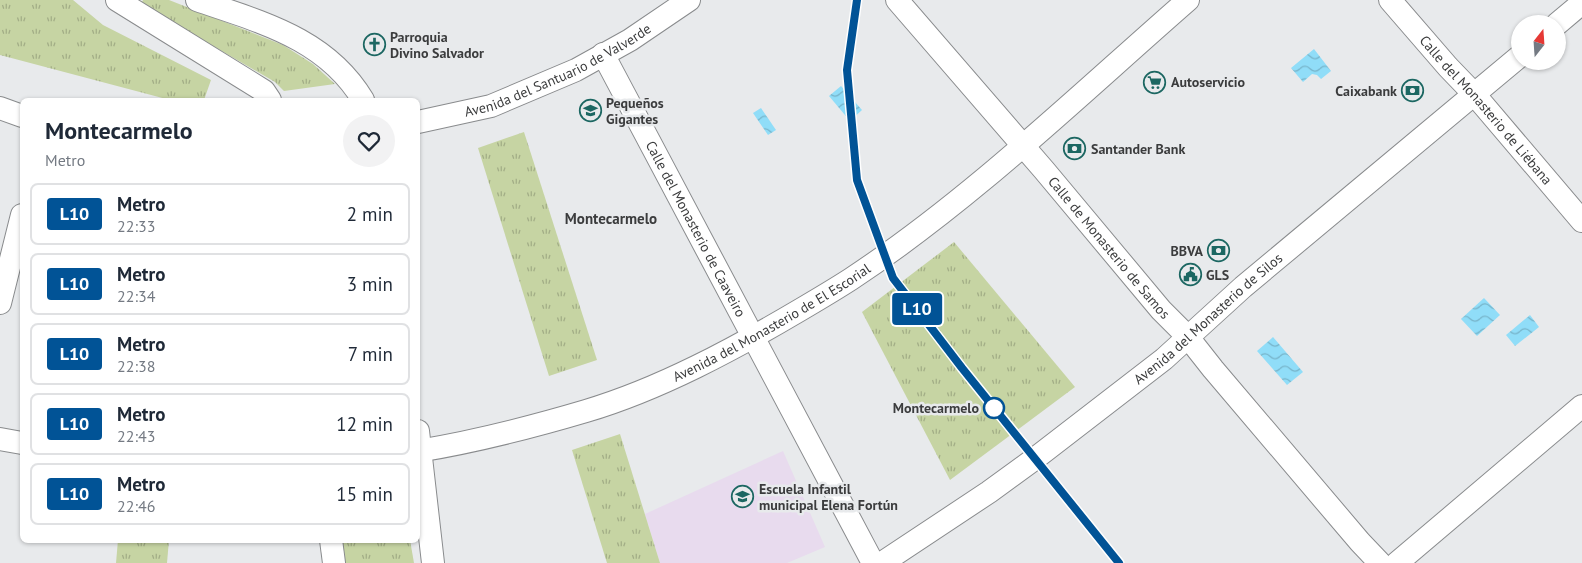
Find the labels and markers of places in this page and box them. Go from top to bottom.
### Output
place label: Parroquia Divino Salvador [390,28,484,62]
church icon: Parroquia Divino Salvador [362,33,386,57]
supermarket icon: Autoservicio [1143,70,1167,94]
place label: Autoservicio [1171,73,1246,91]
bank icon: Caixabank [1401,79,1425,103]
place label: Caixabank [1335,82,1397,100]
place label: Pequeños Gigantes [606,94,664,128]
school or university icon: Pequeños Gigantes [578,99,602,123]
bank icon: Santander Bank [1063,137,1087,161]
place label: Santander Bank [1091,140,1185,158]
bank icon: BBVA [1207,239,1231,263]
place label: BBVA [1171,242,1204,260]
public building icon: GLS [1178,263,1202,287]
place label: GLS [1206,266,1229,284]
marker: Montecarmelo [983,397,1005,419]
place label: Montecarmelo [893,399,979,417]
place label: Escuela Infantil municipal Elena Fortún [759,480,898,514]
school or university icon: Escuela Infantil municipal Elena Fortún [731,485,755,509]

